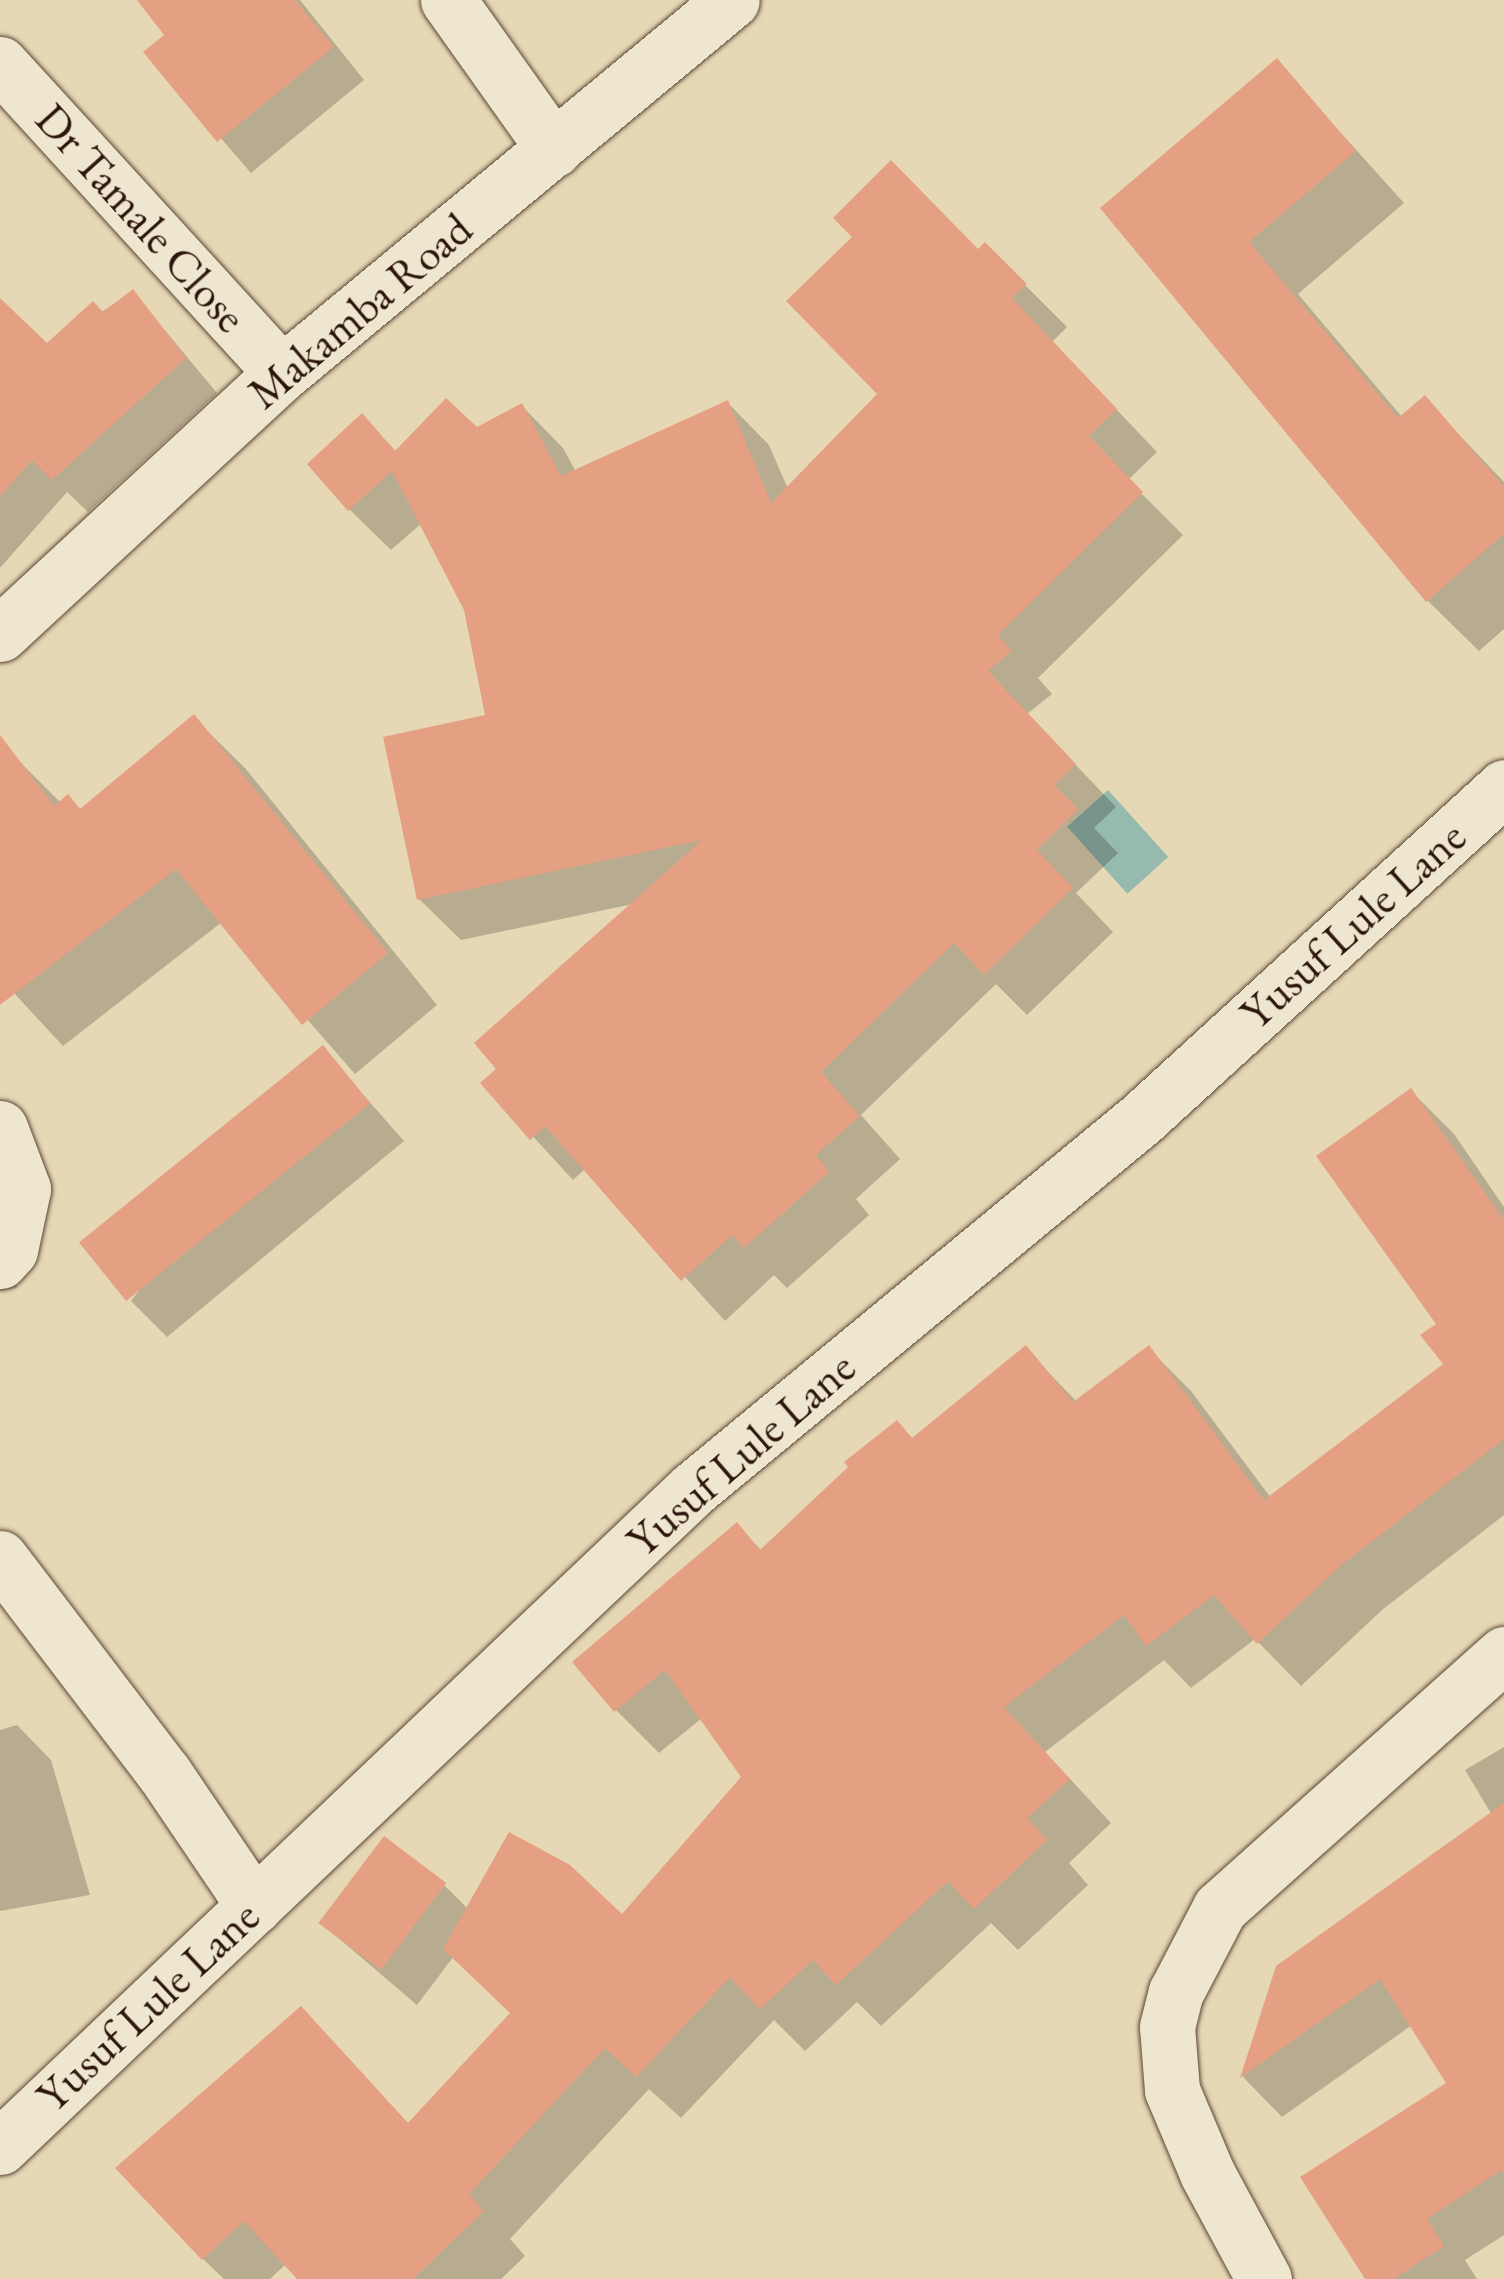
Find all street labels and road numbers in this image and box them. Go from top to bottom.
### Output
street label: Dr Tamale Close [24,93,258,343]
street label: Makamba Road [237,202,483,420]
street label: Yusuf Lule Lane [1229,810,1477,1040]
street label: Yusuf Lule Lane [616,1340,866,1568]
street label: Yusuf Lule Lane [26,1889,270,2123]

